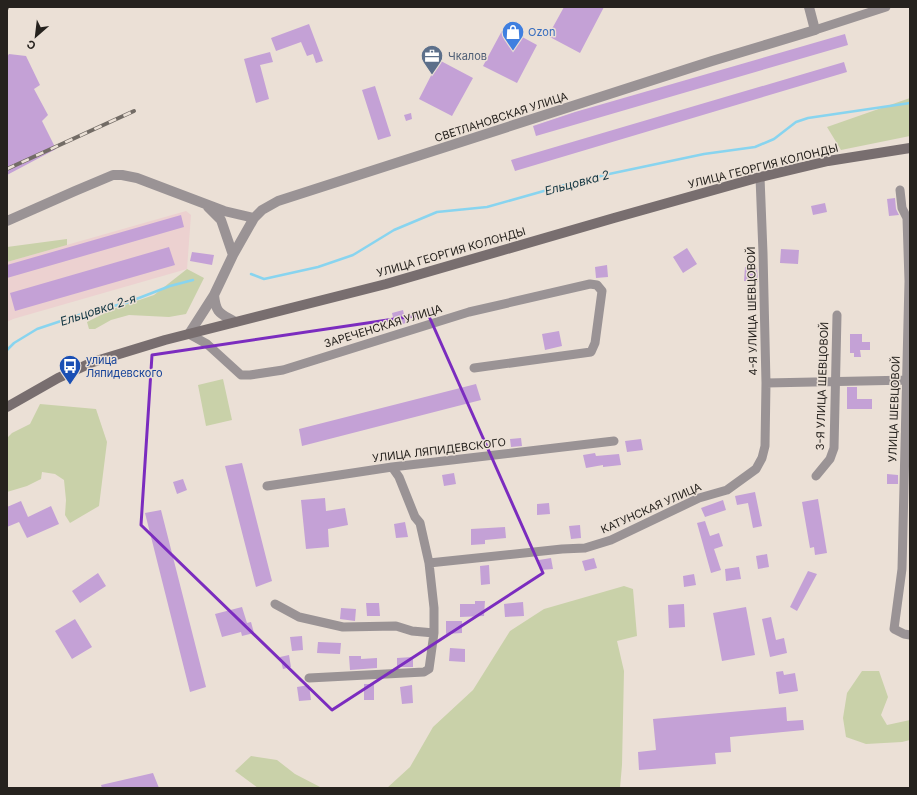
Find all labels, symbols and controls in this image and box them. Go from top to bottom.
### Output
north arrow [16,16,56,56]
shop icon: Ozon [500,19,526,52]
place label: Ozon [528,25,555,39]
text: С [24,37,38,53]
office icon: Чкалов [419,43,445,76]
place label: Чкалов [448,49,487,63]
street label: СВЕТЛАНОВСКАЯ УЛИЦА [433,89,570,145]
street label: УЛИЦА ГЕОРГИЯ КОЛОНДЫ [686,141,840,191]
water label: Ельцовка 2 [543,166,612,198]
street label: УЛИЦА ГЕОРГИЯ КОЛОНДЫ [375,224,527,280]
street label: 4-Я УЛИЦА ШЕВЦОВОЙ [744,246,760,376]
water label: Ельцовка 2-я [58,290,138,329]
street label: ЗАРЕЧЕНСКАЯ УЛИЦА [322,301,444,351]
street label: 3-Я УЛИЦА ШЕВЦОВОЙ [813,321,831,451]
bus stop icon: улица Ляпидевского [57,353,83,386]
place label: улица Ляпидевского [86,353,163,380]
street label: УЛИЦА ШЕВЦОВОЙ [885,355,903,463]
street label: УЛИЦА ЛЯПИДЕВСКОГО [371,435,507,465]
street label: КАТУНСКАЯ УЛИЦА [599,479,704,536]

